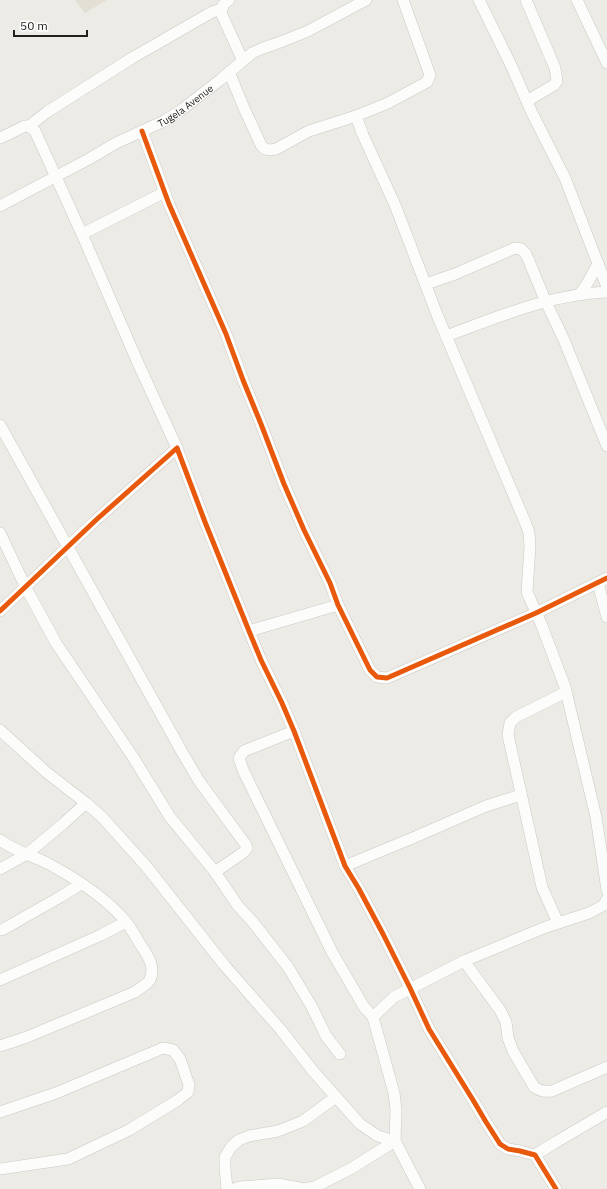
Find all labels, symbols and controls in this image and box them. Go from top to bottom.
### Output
scale bar [14,12,87,38]
text: 50 m [20,18,48,33]
street label: Tugela Avenue [155,81,216,130]

